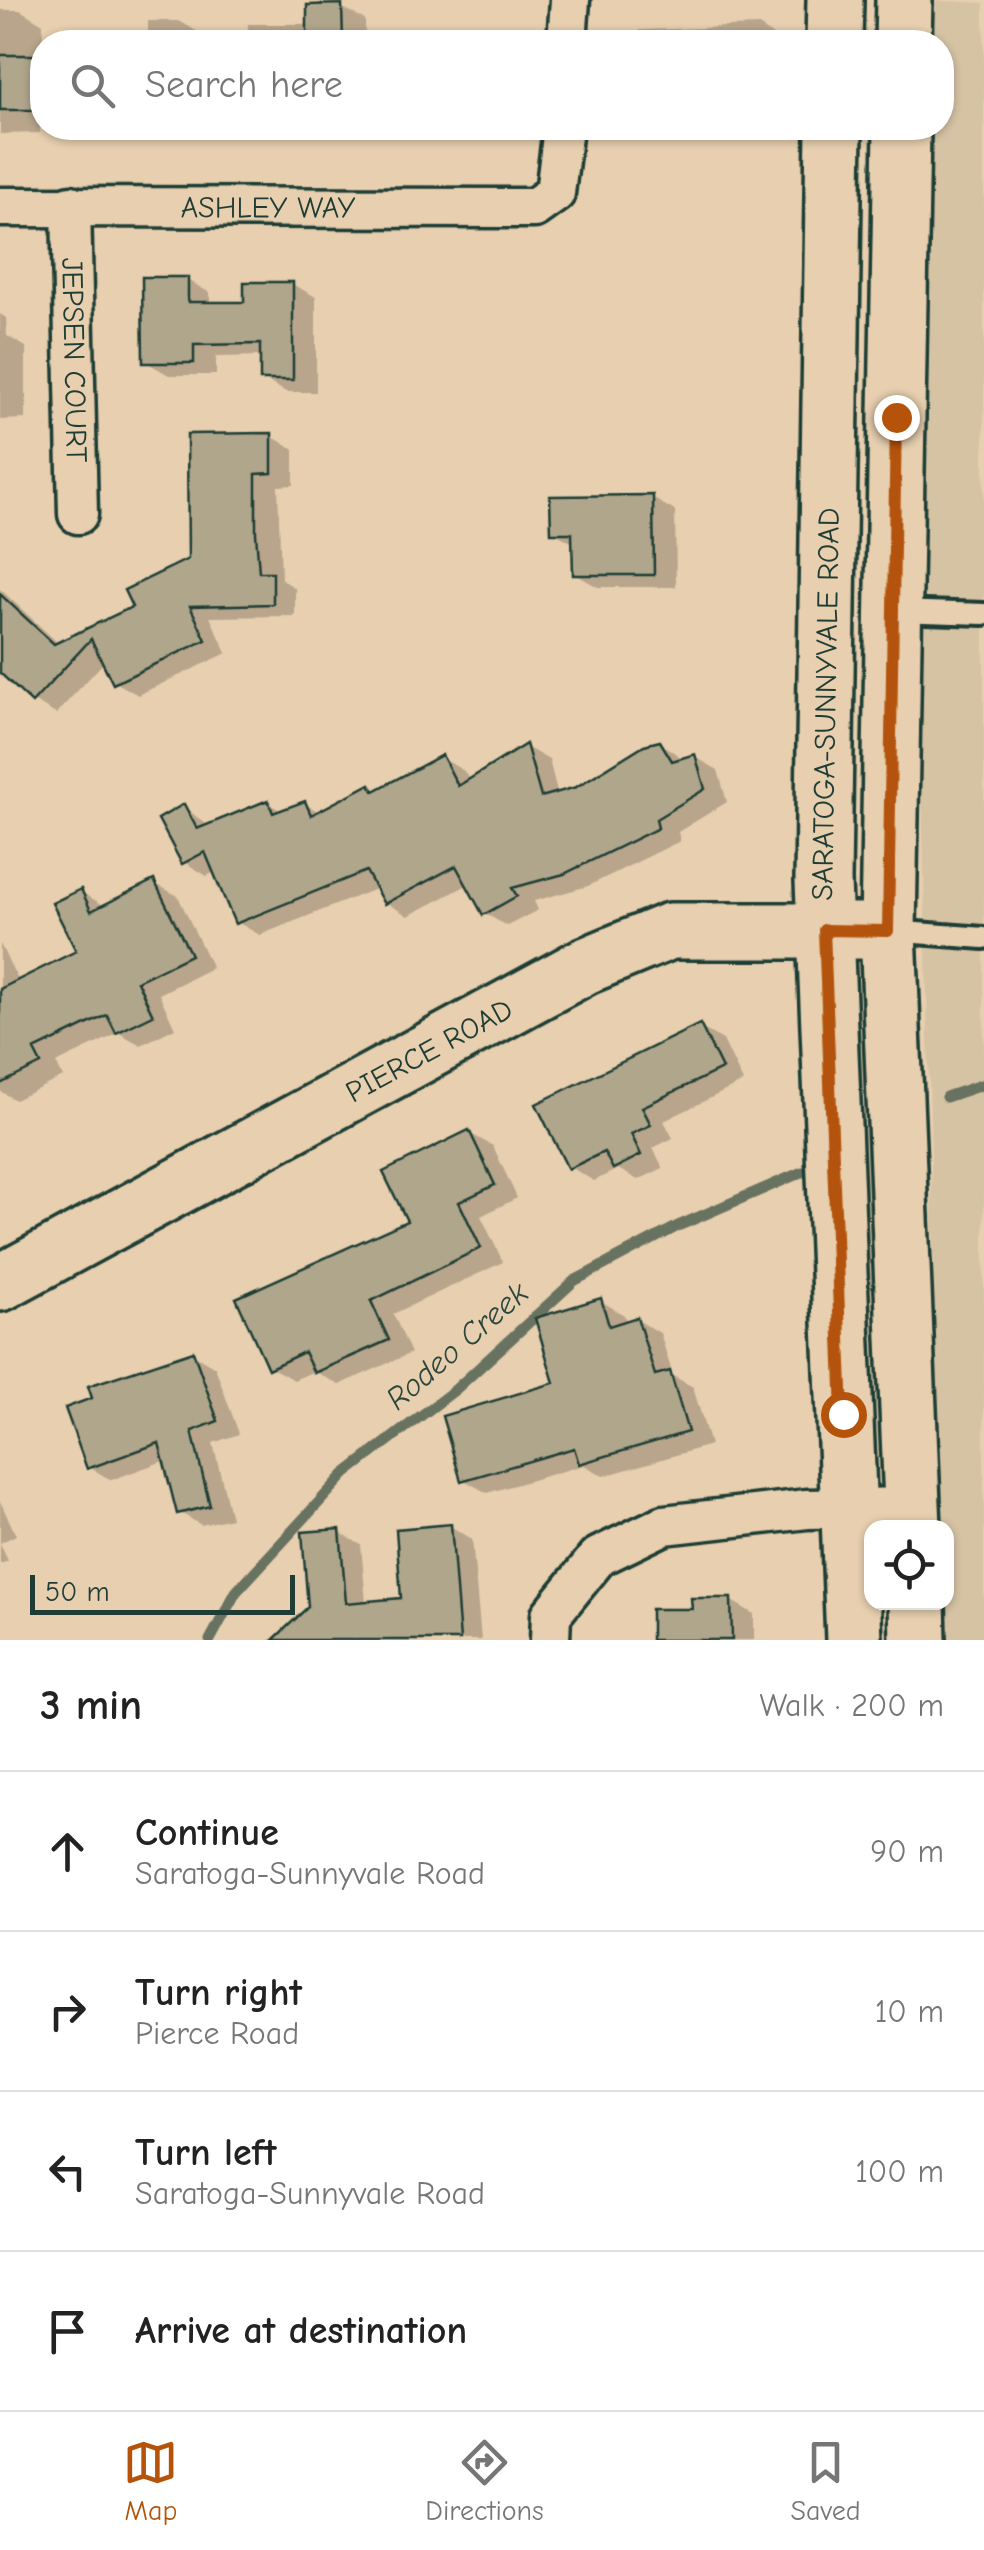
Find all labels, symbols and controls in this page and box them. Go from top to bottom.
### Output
search box [30,30,954,140]
icon: search [65,58,120,113]
text: Search here [145,63,343,107]
street label: ASHLEY WAY [181,190,355,225]
street label: JEPSEN COURT [55,257,94,463]
route end [874,395,920,441]
street label: SARATOGA-SUNNYVALE ROAD [805,507,847,901]
street label: PIERCE ROAD [340,991,519,1110]
water label: Rodeo Creek [379,1274,536,1418]
route start [821,1392,867,1438]
map controls [864,1520,954,1610]
button: locate [864,1520,954,1610]
scale bar [30,1570,295,1614]
text: 50 m [45,1576,110,1608]
text: 3 min [40,1681,142,1730]
text: Walk · 200 m [760,1687,944,1724]
text: Continue [135,1811,279,1855]
icon: ahead [40,1824,95,1879]
text: 90 m [870,1833,944,1870]
text: Saratoga-Sunnyvale Road [135,1855,485,1892]
text: Turn right [135,1971,302,2015]
icon: right [40,1984,95,2039]
text: 10 m [875,1993,944,2030]
text: Pierce Road [135,2015,299,2052]
text: Turn left [135,2131,276,2175]
icon: left [40,2144,95,2199]
text: 100 m [855,2153,944,2190]
text: Saratoga-Sunnyvale Road [135,2175,485,2212]
icon: arrive [40,2304,95,2359]
text: Arrive at destination [135,2309,467,2353]
tab: Map [123,2435,178,2527]
tab: Directions [425,2435,544,2527]
tab: Saved [791,2435,861,2527]

